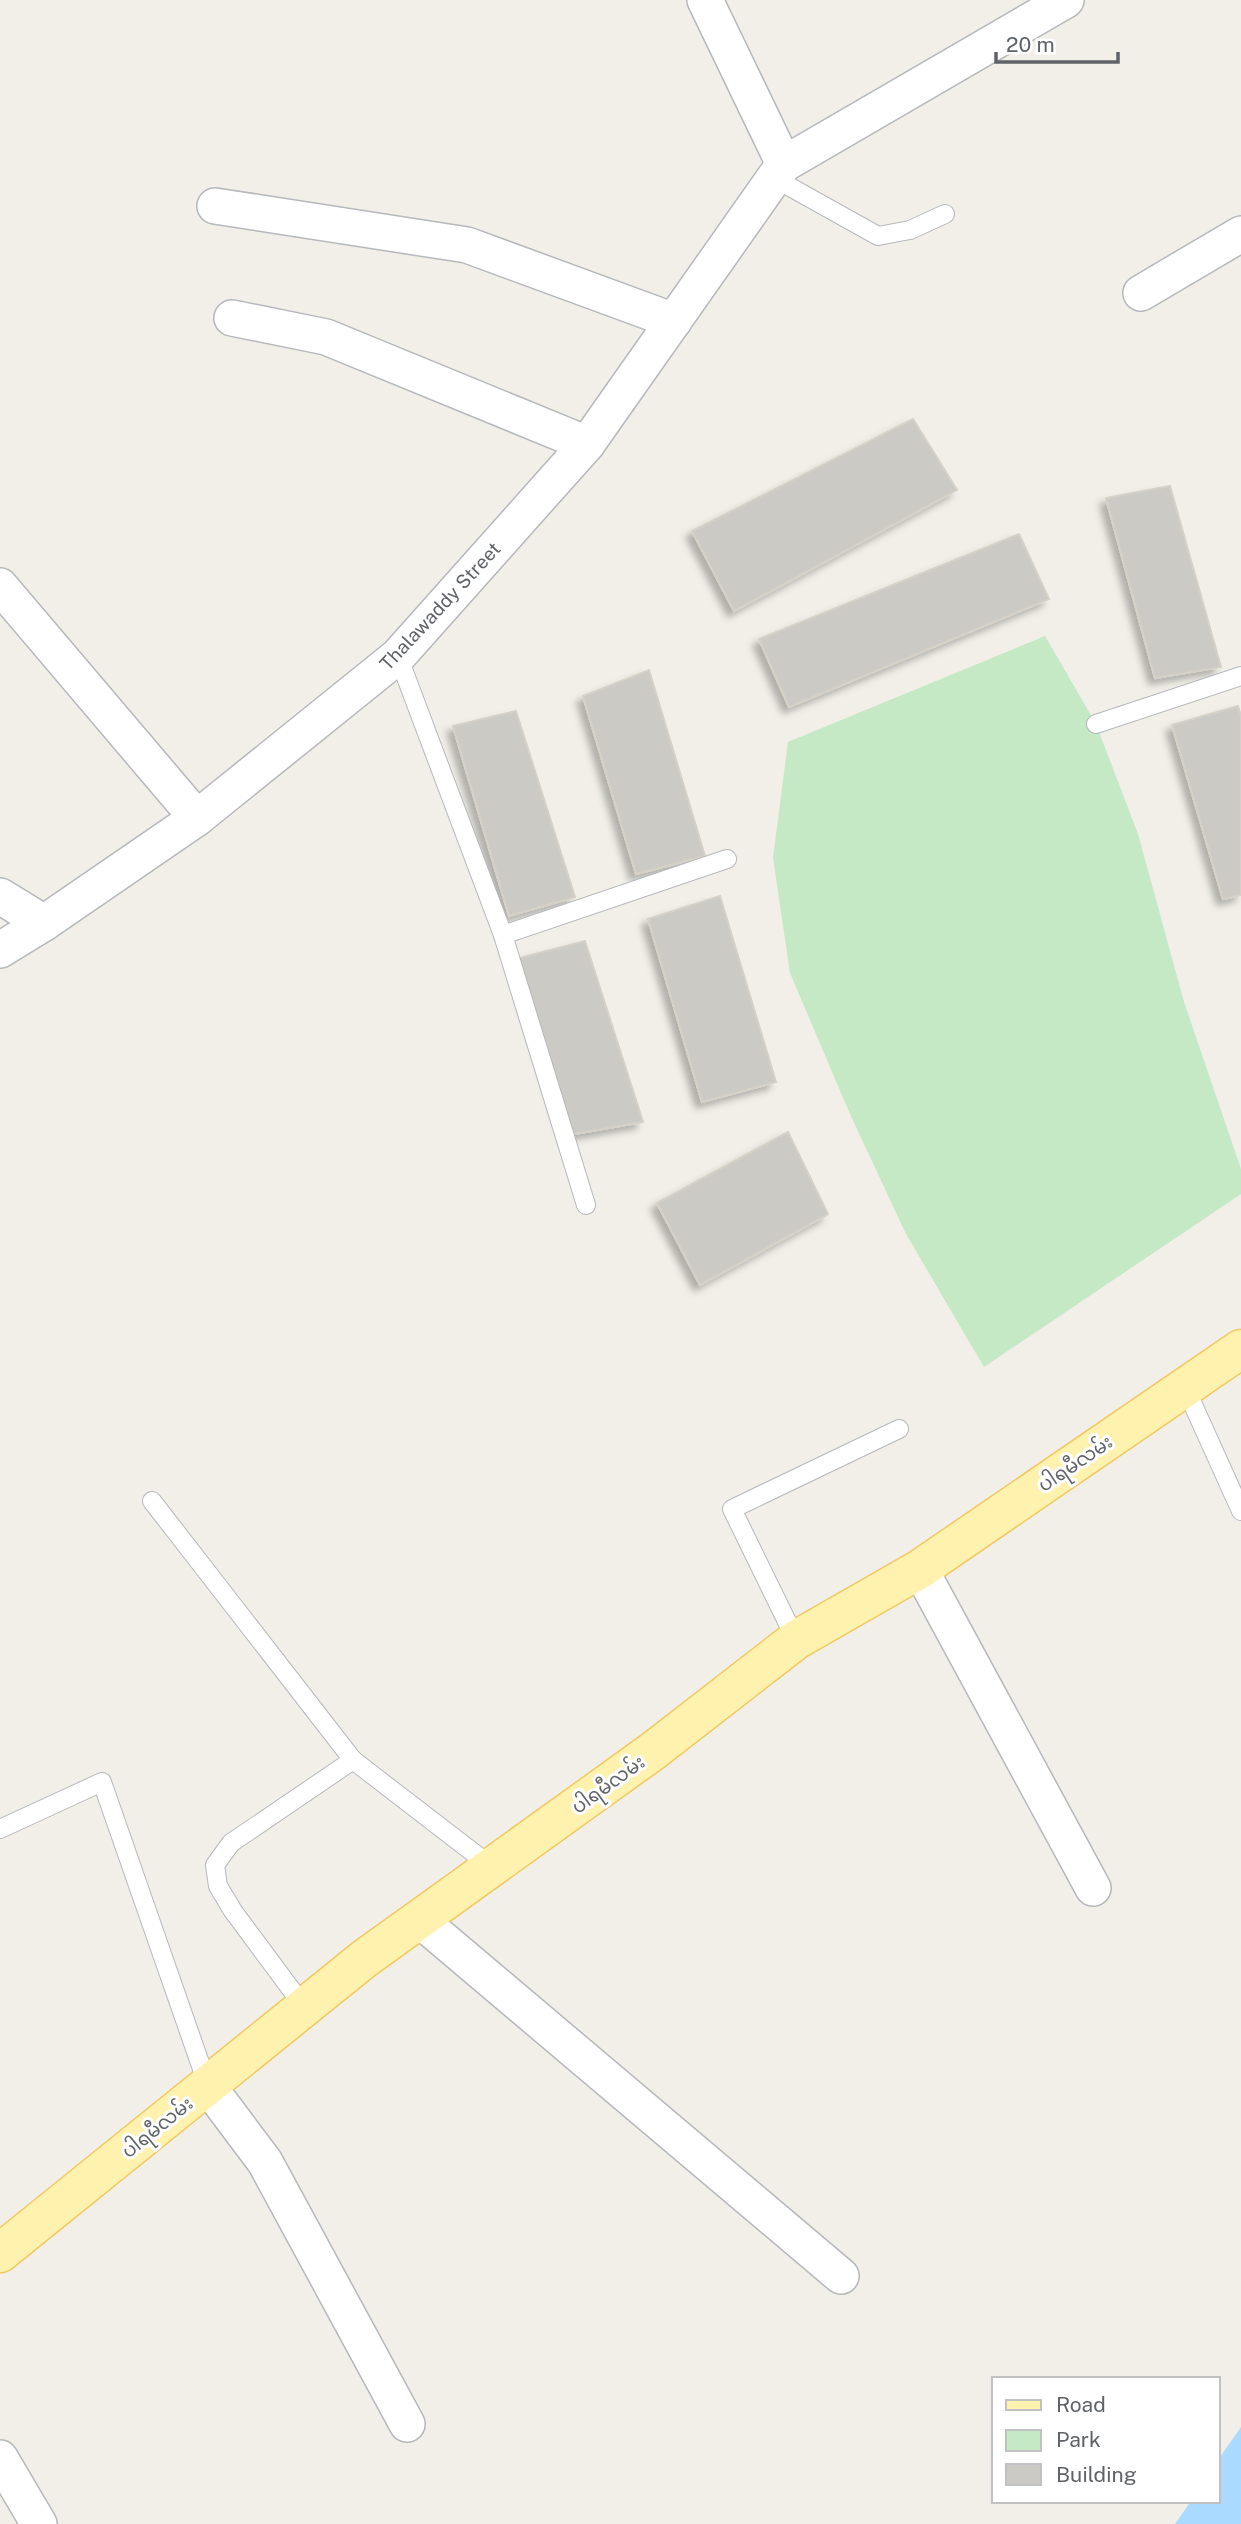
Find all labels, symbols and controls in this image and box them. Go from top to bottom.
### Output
scale bar [996,21,1118,65]
text: 20 m [1006,32,1055,57]
street label: Thalawaddy Street [375,538,505,674]
street label: ပါရမီလမ်း [1032,1428,1119,1500]
street label: ပါရမီလမ်း [566,1748,652,1822]
street label: ပါရမီလမ်း [115,2089,200,2166]
legend [992,2377,1220,2503]
text: Road [1056,2392,1106,2417]
text: Park [1056,2427,1101,2452]
text: Building [1056,2462,1137,2487]

